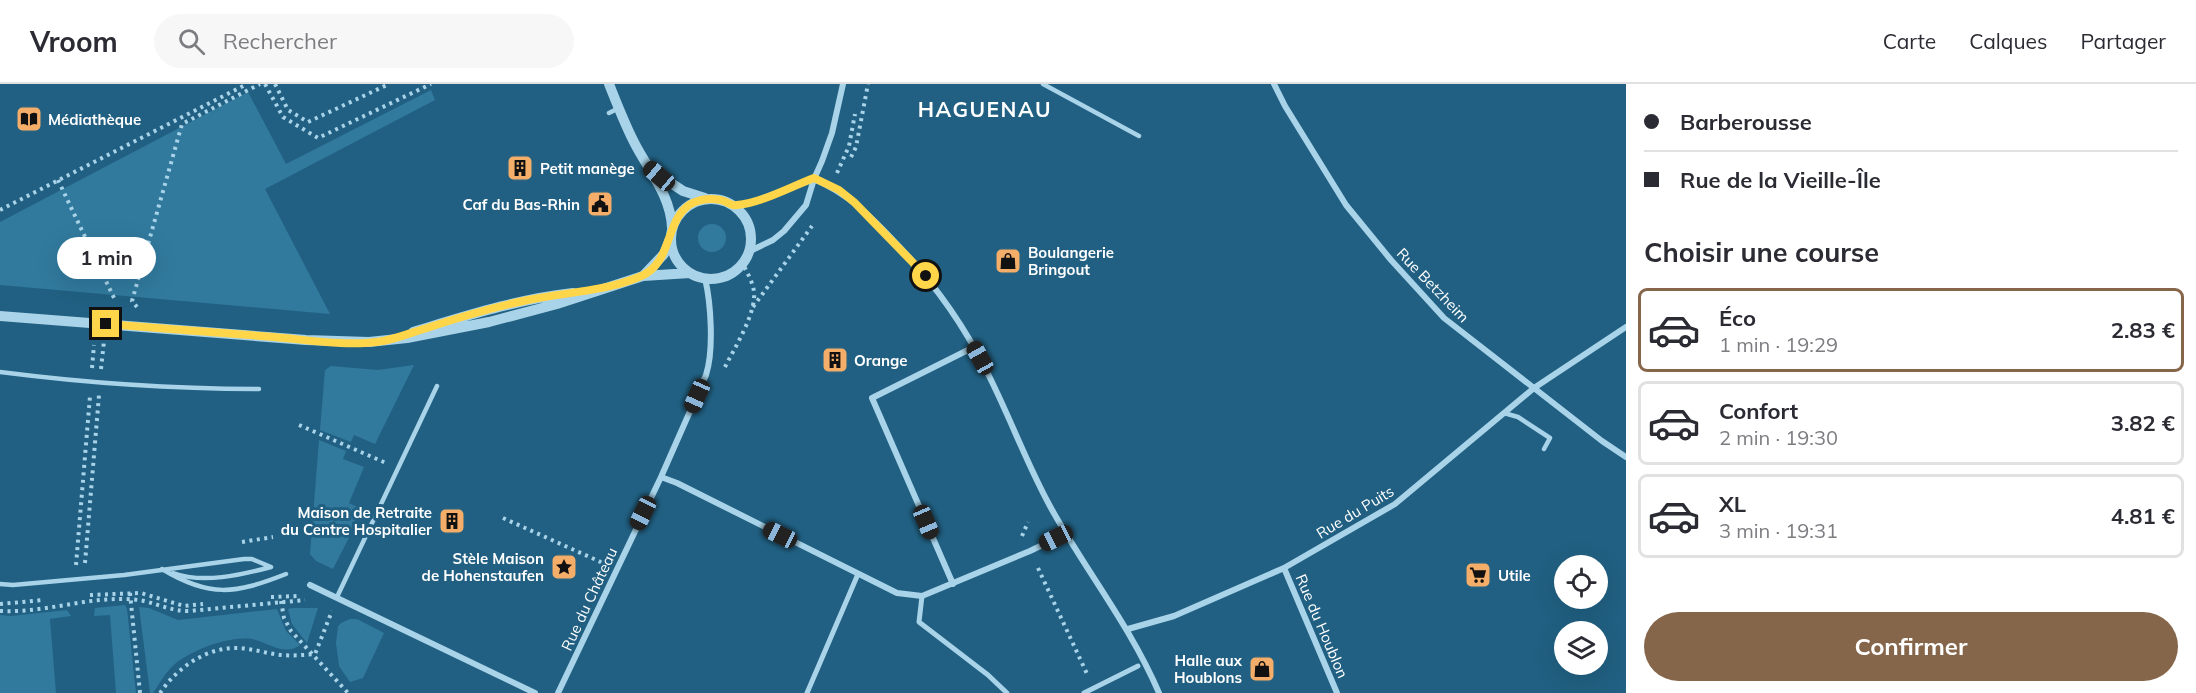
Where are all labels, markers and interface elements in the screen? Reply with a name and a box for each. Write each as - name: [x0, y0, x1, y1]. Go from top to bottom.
- search box: [154, 14, 574, 68]
- text: Vroom: [30, 24, 118, 59]
- icon: search: [175, 25, 208, 58]
- text: Rechercher: [223, 27, 337, 55]
- text: Carte: [1883, 28, 1936, 54]
- text: Calques: [1969, 28, 2047, 54]
- text: Partager: [2080, 28, 2166, 54]
- district label: HAGUENAU: [918, 96, 1052, 122]
- library icon: Médiathèque: [14, 104, 44, 134]
- text: Barberousse: [1680, 108, 1812, 136]
- place label: Médiathèque: [48, 110, 141, 129]
- building icon: Petit manège: [505, 153, 535, 183]
- car: [639, 158, 679, 194]
- place label: Petit manège: [540, 159, 635, 178]
- text: Rue de la Vieille-Île: [1680, 166, 1881, 194]
- public building icon: Caf du Bas-Rhin: [585, 189, 615, 219]
- place label: Caf du Bas-Rhin: [462, 195, 580, 214]
- text: Choisir une course: [1644, 235, 1879, 269]
- callout: 1 min: [57, 237, 156, 279]
- place label: Boulangerie Bringout: [1028, 243, 1114, 279]
- street label: Rue Betzheim: [1393, 244, 1473, 326]
- text: 1 min: [80, 245, 133, 270]
- shop icon: Boulangerie Bringout: [993, 246, 1023, 276]
- route start: [912, 262, 939, 289]
- icon: car: [1647, 303, 1701, 357]
- text: Éco: [1719, 304, 1756, 332]
- route end: [92, 310, 119, 337]
- text: 2.83 €: [2111, 316, 2175, 344]
- text: 1 min · 19:29: [1719, 332, 1838, 357]
- car: [963, 338, 997, 378]
- building icon: Orange: [820, 345, 850, 375]
- place label: Orange: [854, 351, 908, 370]
- car: [681, 376, 713, 416]
- icon: car: [1647, 396, 1701, 450]
- text: Confort: [1719, 397, 1798, 425]
- text: 3.82 €: [2111, 409, 2175, 437]
- text: 2 min · 19:30: [1719, 425, 1838, 450]
- street label: Rue du Puits: [1313, 481, 1397, 543]
- icon: car: [1647, 489, 1701, 543]
- text: XL: [1719, 490, 1746, 518]
- car: [627, 493, 659, 533]
- car: [911, 502, 941, 542]
- text: 4.81 €: [2111, 502, 2175, 530]
- place label: Maison de Retraite du Centre Hospitalier: [281, 503, 432, 539]
- building icon: Maison de Retraite du Centre Hospitalier: [437, 506, 467, 536]
- text: 3 min · 19:31: [1719, 518, 1838, 543]
- car: [760, 519, 800, 551]
- car: [1036, 522, 1076, 554]
- street label: Rue du Château: [557, 544, 621, 654]
- place label: Stèle Maison de Hohenstaufen: [422, 549, 544, 585]
- place icon: Stèle Maison de Hohenstaufen: [549, 552, 579, 582]
- map controls: [1554, 555, 1608, 675]
- button: locate: [1554, 555, 1608, 609]
- supermarket icon: Utile: [1463, 560, 1493, 590]
- place label: Utile: [1498, 566, 1531, 585]
- street label: Rue du Houblon: [1292, 571, 1352, 681]
- button: Confirmer: [1644, 612, 2178, 681]
- button: layers: [1554, 621, 1608, 675]
- place label: Halle aux Houblons: [1174, 651, 1243, 687]
- shop icon: Halle aux Houblons: [1247, 654, 1277, 684]

